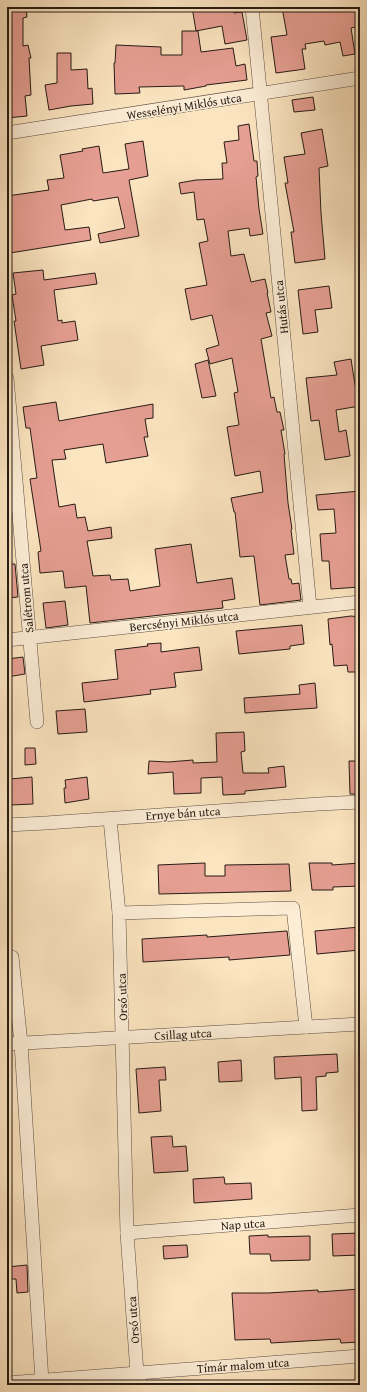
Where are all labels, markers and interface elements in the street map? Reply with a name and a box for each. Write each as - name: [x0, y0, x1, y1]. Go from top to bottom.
- street label: Wesselényi Miklós utca: [125, 88, 243, 123]
- street label: Hutás utca: [270, 279, 292, 334]
- street label: Salétrom utca: [14, 562, 38, 634]
- street label: Bercsényi Miklós utca: [129, 607, 240, 635]
- street label: Ernye bán utca: [145, 802, 221, 824]
- street label: Orsó utca: [113, 973, 131, 1021]
- street label: Csillag utca: [154, 1024, 212, 1044]
- street label: Nap utca: [220, 1214, 266, 1234]
- street label: Orsó utca: [123, 1295, 143, 1344]
- street label: Tímár malom utca: [196, 1353, 290, 1377]

